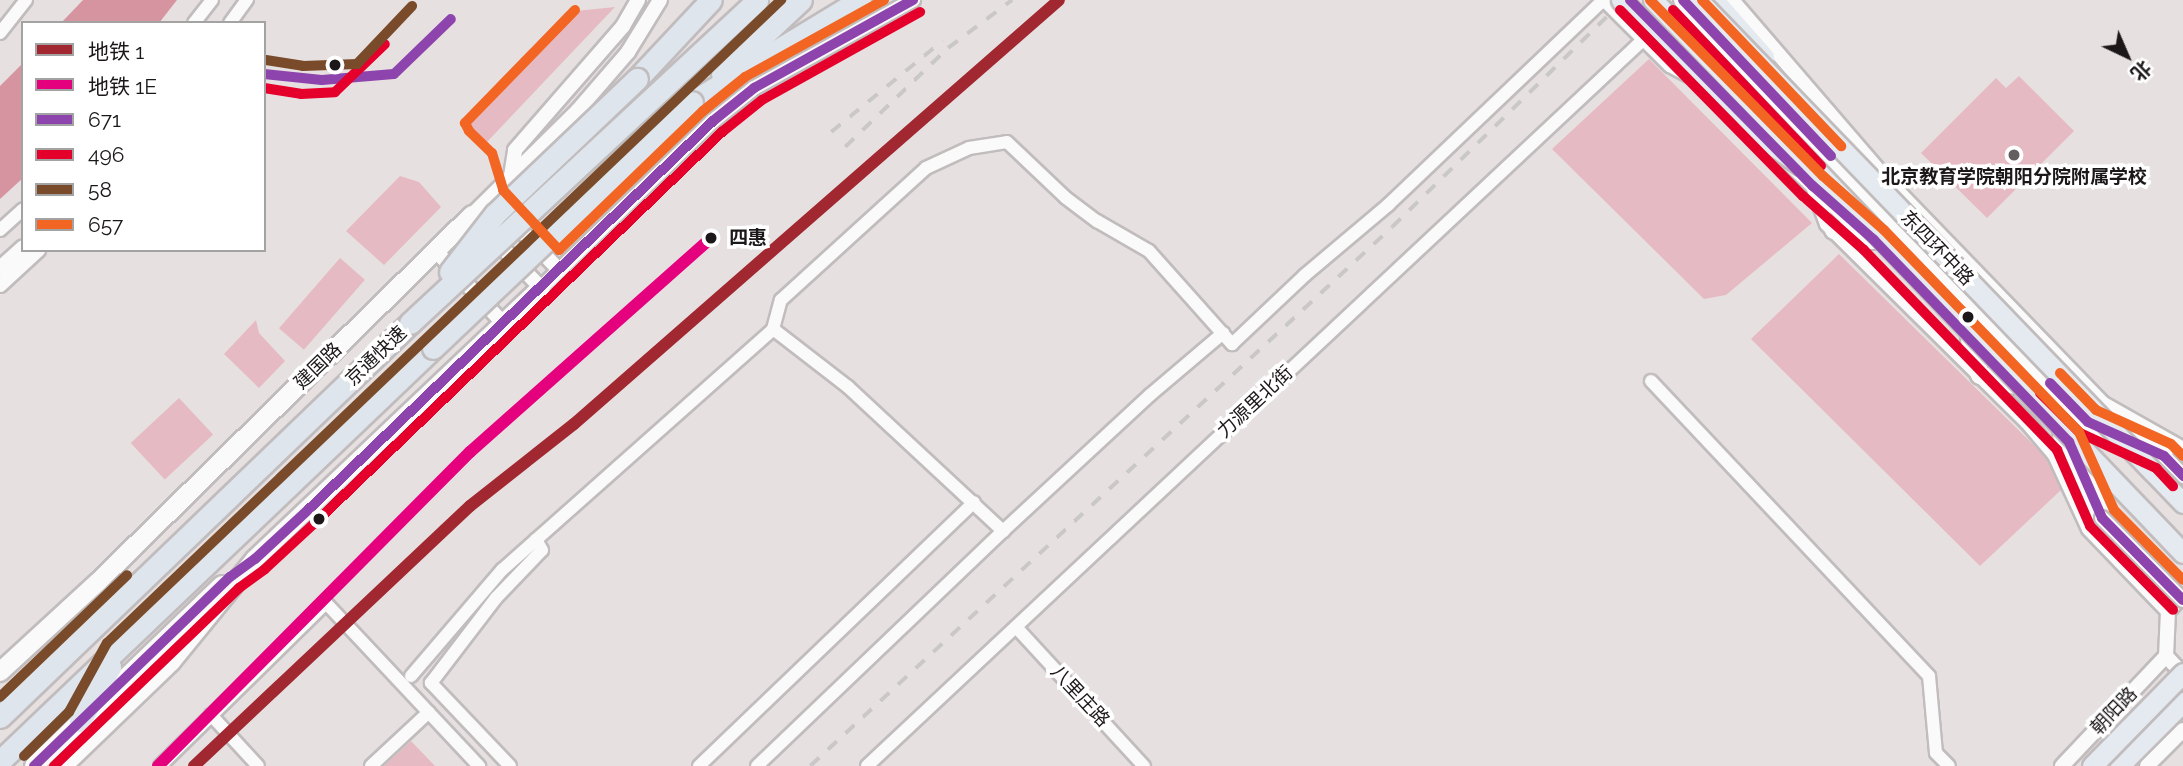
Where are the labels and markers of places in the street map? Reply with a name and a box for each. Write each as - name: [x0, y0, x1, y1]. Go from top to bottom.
- unlabelled marker: [328, 58, 342, 72]
- marker: 北京教育学院朝阳分院附属学校: [2006, 147, 2022, 163]
- place label: 北京教育学院朝阳分院附属学校: [1881, 166, 2147, 188]
- marker: 四惠: [699, 226, 723, 250]
- place label: 四惠: [729, 227, 767, 249]
- unlabelled marker: [1961, 310, 1975, 324]
- unlabelled marker: [312, 512, 326, 526]

